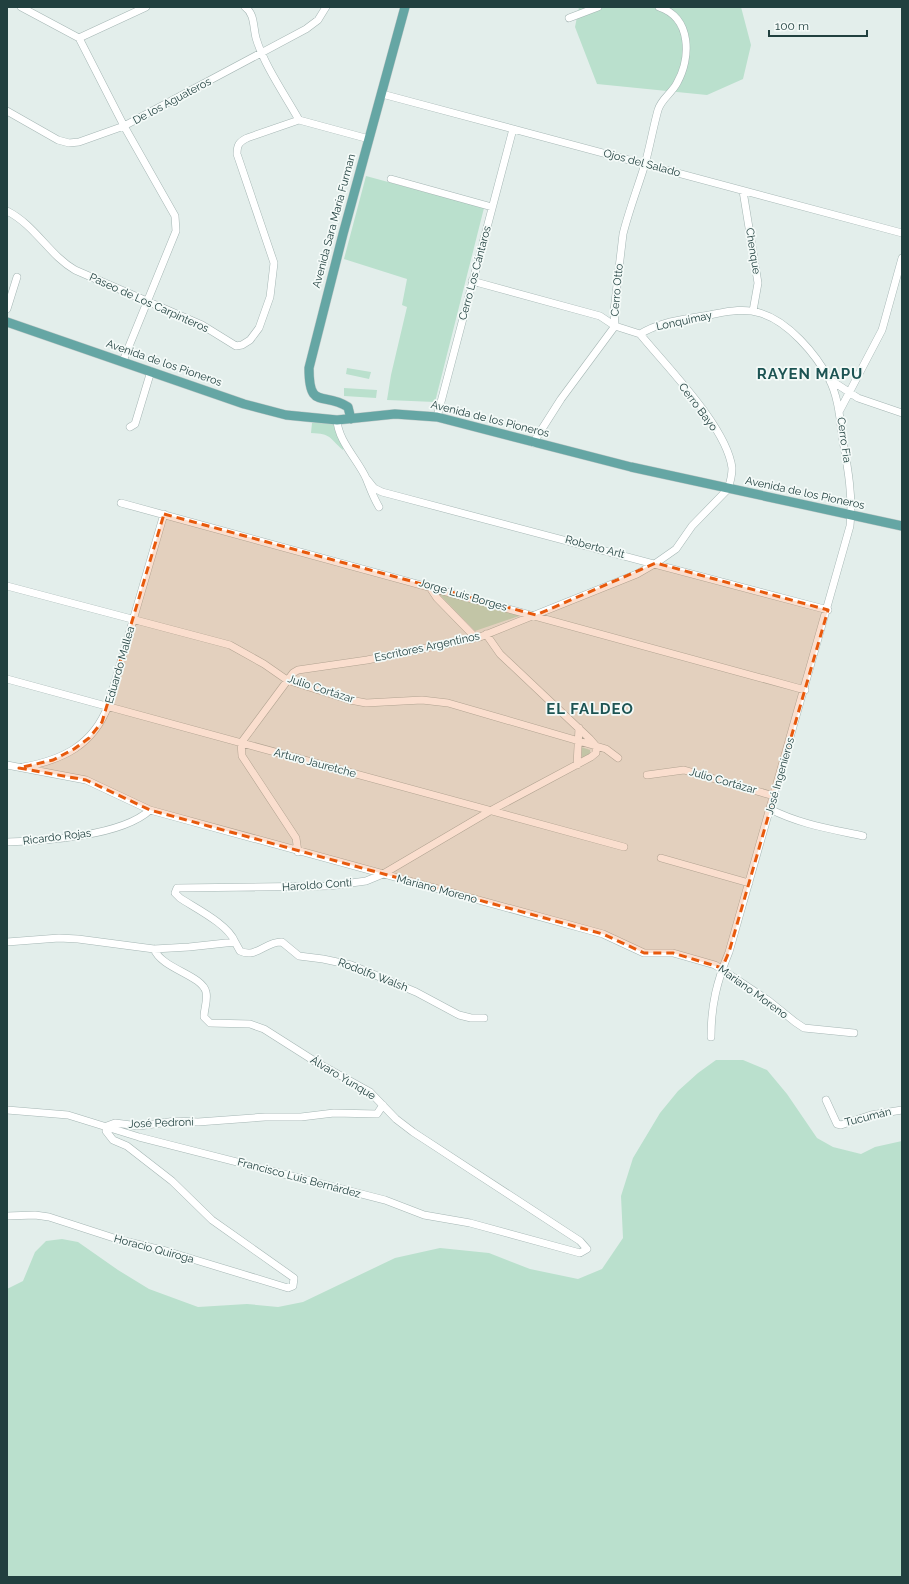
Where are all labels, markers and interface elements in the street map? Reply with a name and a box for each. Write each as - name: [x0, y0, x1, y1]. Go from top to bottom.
- scale bar: [769, 12, 867, 38]
- text: 100 m: [775, 19, 809, 33]
- street label: De los Aguateros: [131, 75, 213, 127]
- street label: Ojos del Salado: [602, 146, 682, 180]
- street label: Avenida Sara María Furman: [310, 152, 358, 290]
- street label: Cerro Los Cántaros: [456, 224, 494, 322]
- street label: Chenque: [743, 227, 763, 276]
- street label: Cerro Otto: [608, 263, 626, 317]
- street label: Paseo de Los Carpinteros: [87, 271, 211, 335]
- street label: Lonquimay: [655, 309, 713, 333]
- street label: Avenida de los Pioneros: [104, 337, 224, 389]
- district label: RAYEN MAPU: [757, 365, 863, 383]
- street label: Cerro Bayo: [676, 381, 720, 434]
- street label: Avenida de los Pioneros: [429, 398, 551, 440]
- street label: Cerro Fia: [834, 416, 854, 464]
- street label: Avenida de los Pioneros: [744, 474, 866, 512]
- street label: Roberto Arlt: [564, 533, 627, 561]
- street label: Jorge Luis Borges: [417, 576, 509, 614]
- street label: Eduardo Mallea: [103, 625, 137, 705]
- street label: Escritores Argentinos: [373, 629, 481, 665]
- street label: Julio Cortázar: [286, 672, 356, 706]
- district label: EL FALDEO: [546, 700, 634, 718]
- street label: José Ingenieros: [763, 736, 797, 816]
- street label: Arturo Jauretche: [272, 746, 358, 780]
- street label: Julio Cortázar: [688, 765, 758, 797]
- street label: Ricardo Rojas: [22, 826, 92, 848]
- street label: Mariano Moreno: [395, 872, 479, 906]
- street label: Haroldo Conti: [282, 876, 352, 894]
- street label: Rodolfo Walsh: [336, 956, 410, 994]
- street label: Mariano Moreno: [716, 962, 791, 1022]
- street label: Álvaro Yunque: [308, 1053, 379, 1103]
- street label: Tucumán: [843, 1105, 893, 1129]
- street label: José Pedroni: [128, 1115, 194, 1131]
- street label: Francisco Luis Bernárdez: [236, 1155, 363, 1201]
- street label: Horacio Quiroga: [113, 1232, 195, 1266]

